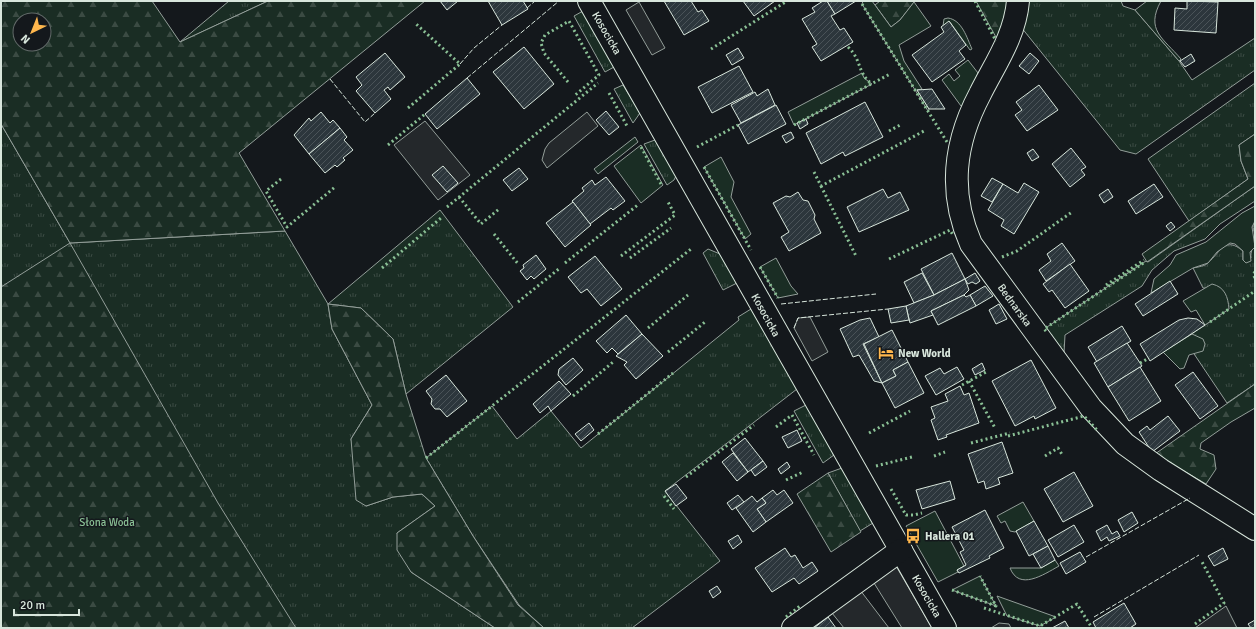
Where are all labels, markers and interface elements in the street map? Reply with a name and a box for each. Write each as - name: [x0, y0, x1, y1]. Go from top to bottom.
- street label: Kosocicka: [589, 10, 624, 57]
- north arrow: [12, 12, 52, 52]
- text: N: [18, 32, 33, 46]
- street label: Bednarska: [995, 281, 1035, 329]
- street label: Kosocicka: [748, 291, 783, 339]
- hotel icon: New World: [877, 344, 895, 362]
- place label: New World: [898, 347, 951, 360]
- park label: Słona Woda: [79, 516, 135, 529]
- bus stop icon: Hallera 01: [904, 527, 922, 545]
- place label: Hallera 01: [925, 530, 975, 543]
- street label: Kosocicka: [909, 573, 944, 620]
- scale bar: [14, 591, 79, 617]
- text: 20 m: [20, 598, 45, 613]

